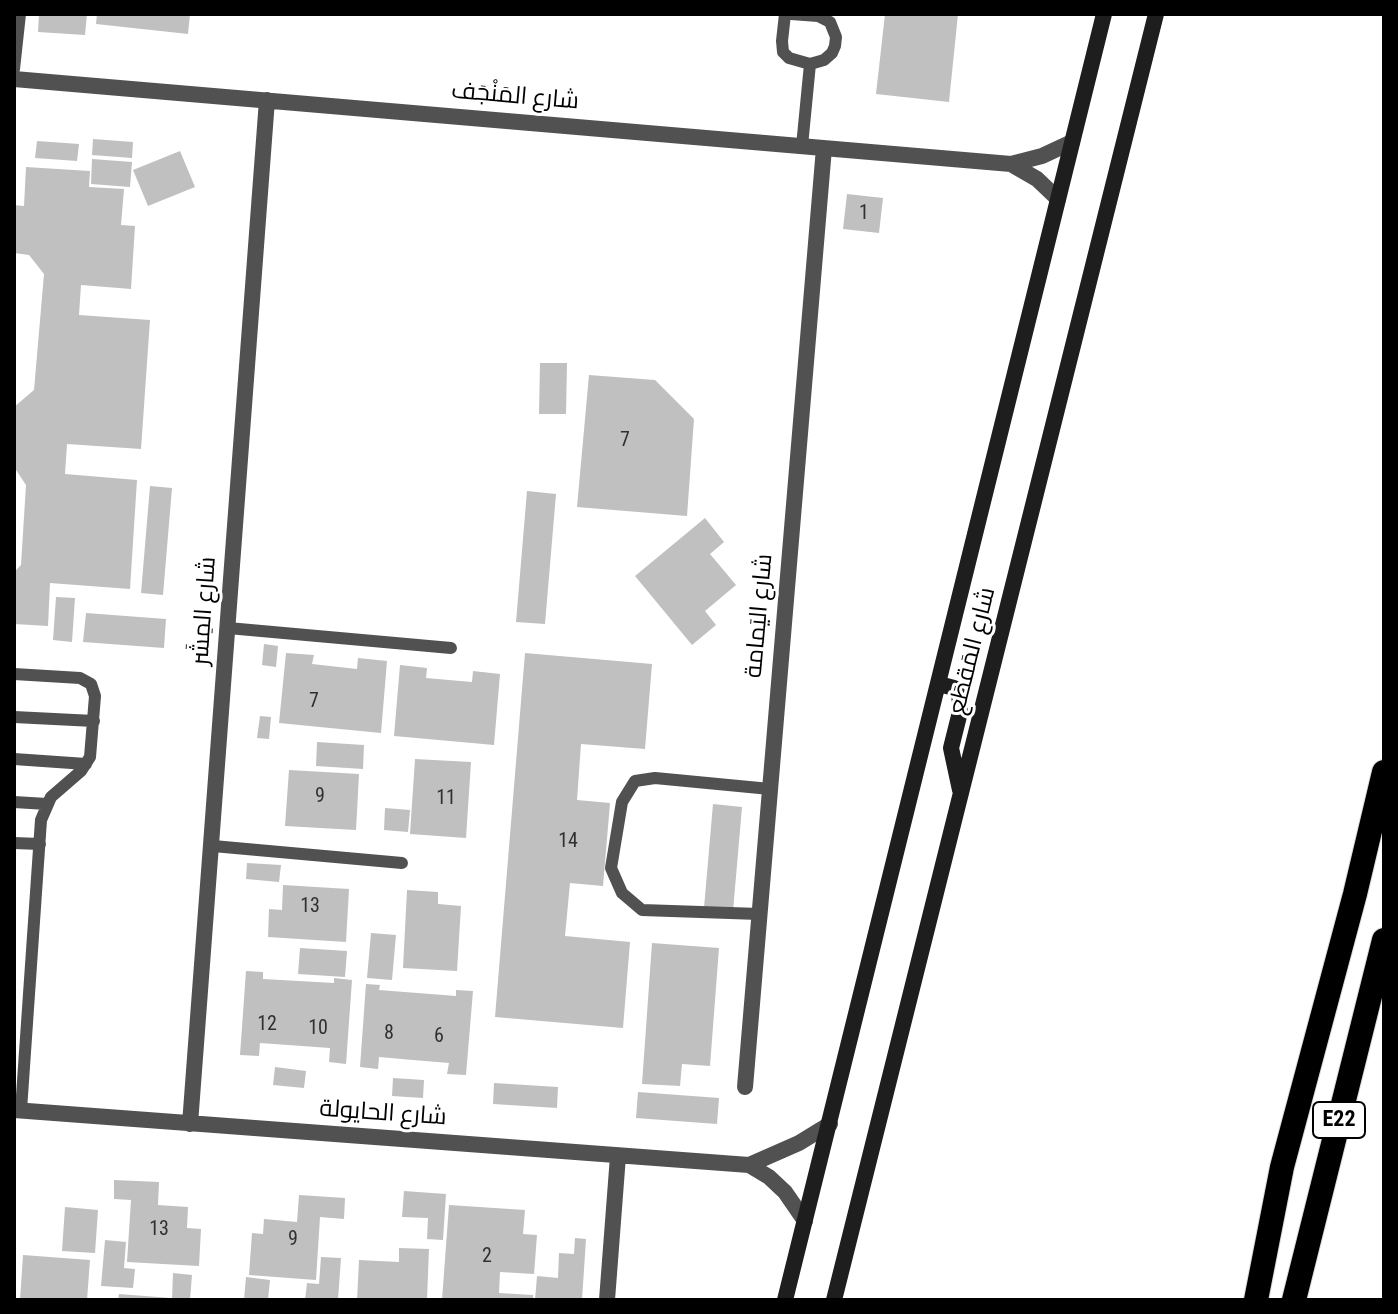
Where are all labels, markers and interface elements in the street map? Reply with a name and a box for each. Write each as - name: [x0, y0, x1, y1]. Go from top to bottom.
- street label: شارع المَنْجَف: [450, 77, 580, 117]
- house number: 1: [859, 202, 869, 226]
- house number: 7: [620, 429, 630, 453]
- street label: شارع اليَمامة: [740, 553, 780, 679]
- street label: شارع المِشَر: [187, 556, 223, 666]
- street label: شارع المَقطَع: [943, 585, 1003, 717]
- house number: 7: [309, 690, 319, 714]
- house number: 9: [315, 785, 325, 809]
- house number: 11: [436, 787, 456, 811]
- house number: 14: [558, 830, 578, 854]
- house number: 13: [300, 895, 320, 919]
- house number: 12: [257, 1013, 277, 1037]
- house number: 10: [308, 1017, 328, 1041]
- house number: 8: [384, 1022, 394, 1046]
- house number: 6: [434, 1025, 444, 1049]
- street label: شارع الحايولة: [318, 1095, 448, 1133]
- road number: E22: [1313, 1102, 1365, 1138]
- house number: 13: [149, 1218, 169, 1242]
- house number: 9: [288, 1228, 298, 1252]
- house number: 2: [482, 1245, 492, 1269]

